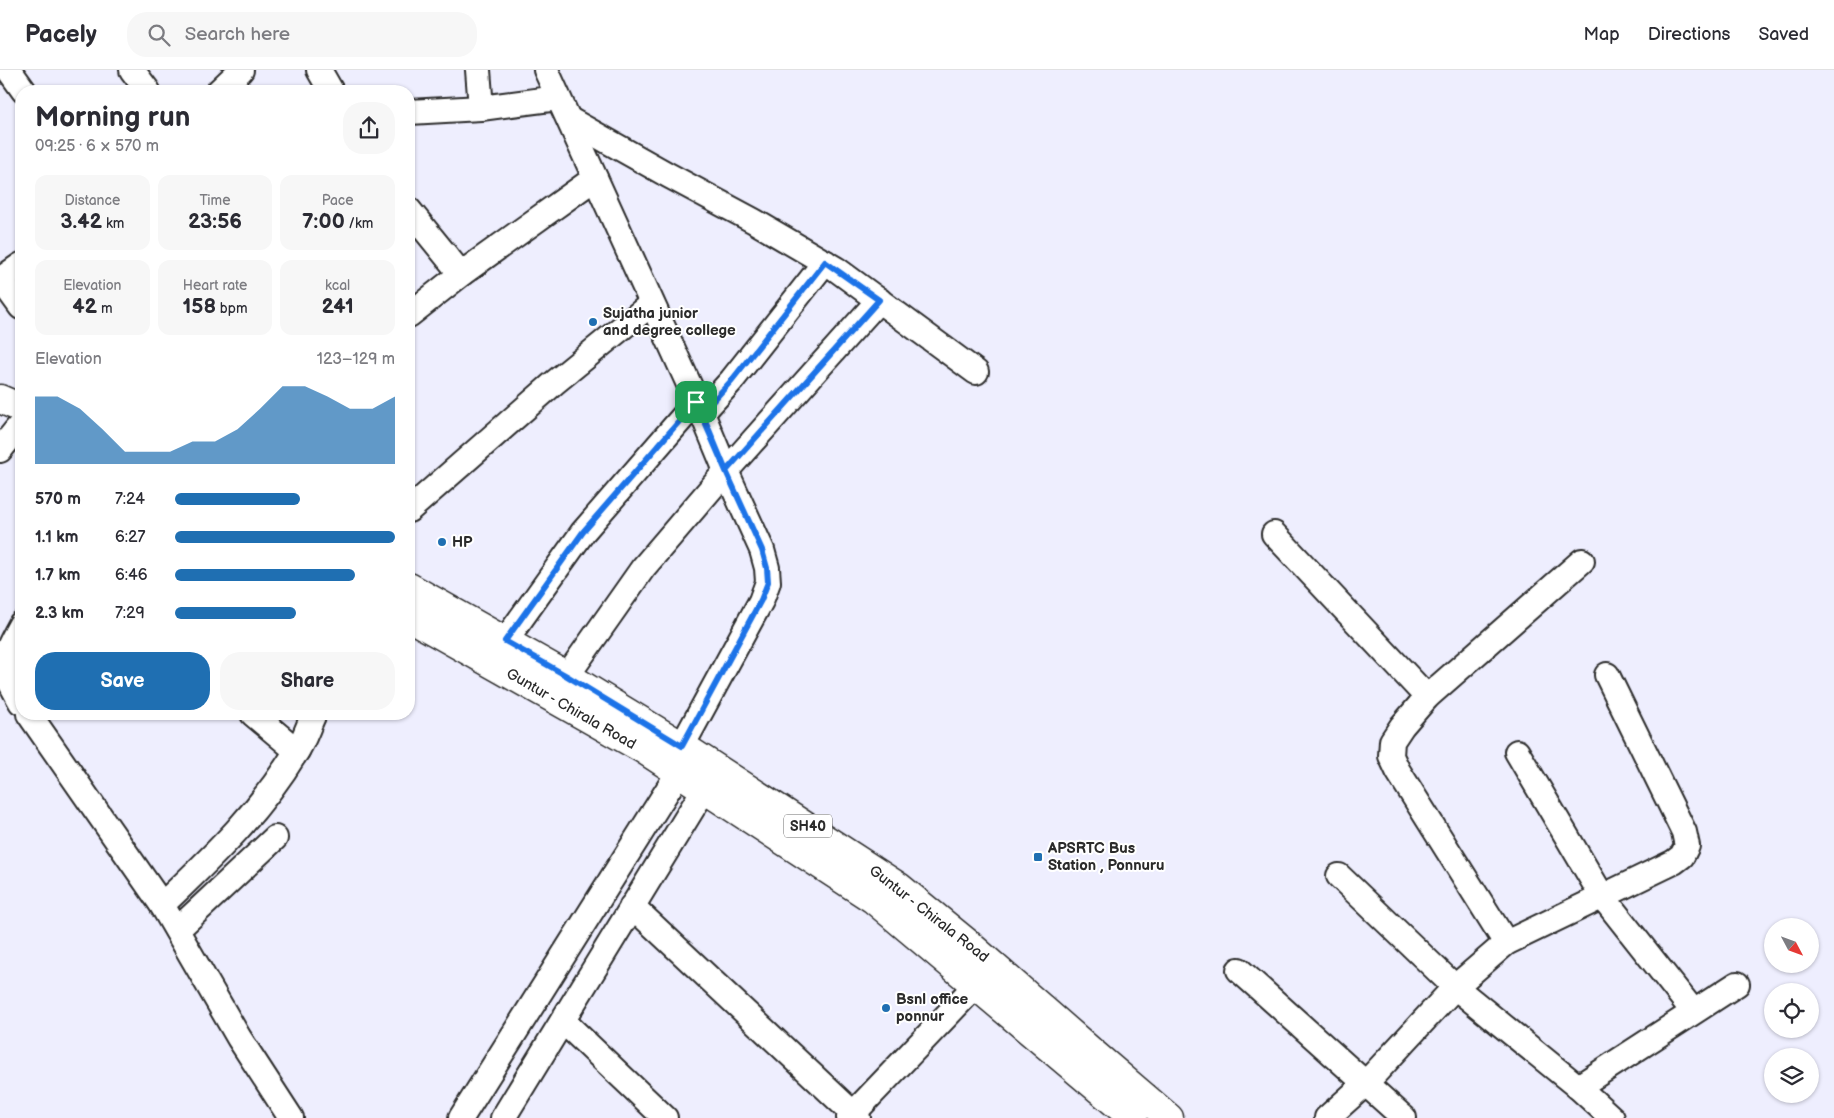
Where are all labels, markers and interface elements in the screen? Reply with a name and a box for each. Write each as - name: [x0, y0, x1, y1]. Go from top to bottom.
- search box: [127, 12, 477, 57]
- text: Pacely: [25, 20, 97, 49]
- icon: search: [145, 21, 173, 49]
- text: Search here: [185, 23, 290, 46]
- text: Map: [1584, 24, 1620, 45]
- text: Directions: [1648, 24, 1730, 45]
- text: Saved: [1758, 24, 1809, 45]
- text: Morning run: [35, 101, 190, 134]
- button: share: [343, 102, 395, 154]
- text: 09:25 · 6 × 570 m: [35, 137, 159, 156]
- text: Distance: [64, 192, 120, 209]
- text: Time: [199, 192, 231, 209]
- text: Pace: [322, 192, 354, 209]
- text: 3.42: [60, 209, 102, 234]
- text: 23:56: [188, 209, 242, 234]
- text: 7:00: [302, 209, 345, 234]
- text: km: [102, 215, 124, 232]
- text: /km: [345, 215, 373, 232]
- text: Elevation: [63, 277, 122, 294]
- text: Heart rate: [183, 277, 247, 294]
- text: kcal: [325, 277, 350, 294]
- text: 42: [72, 294, 97, 319]
- text: 158: [183, 294, 216, 319]
- text: 241: [321, 294, 354, 319]
- text: m: [97, 300, 112, 317]
- text: bpm: [216, 300, 247, 317]
- place label: Sujatha junior and degree college: [603, 304, 736, 340]
- marker: Sujatha junior and degree college: [587, 316, 599, 328]
- text: Elevation: [35, 350, 102, 369]
- text: 123–129 m: [317, 350, 395, 369]
- pin: [675, 381, 717, 423]
- icon: arrive: [682, 388, 710, 416]
- text: 570 m: [35, 490, 81, 509]
- text: 7:24: [115, 490, 145, 509]
- text: 1.1 km: [35, 528, 78, 547]
- text: 6:27: [115, 528, 145, 547]
- place label: HP: [452, 533, 473, 552]
- marker: HP: [436, 536, 448, 548]
- text: 1.7 km: [35, 566, 80, 585]
- text: 6:46: [115, 566, 148, 585]
- text: 2.3 km: [35, 604, 84, 623]
- text: 7:29: [115, 604, 145, 623]
- button: Save: [35, 652, 210, 710]
- button: Share: [220, 652, 395, 710]
- street label: Guntur - Chirala Road: [503, 664, 639, 754]
- road number: SH40: [784, 814, 832, 838]
- place label: APSRTC Bus Station , Ponnuru: [1047, 839, 1164, 875]
- marker: APSRTC Bus Station , Ponnuru: [1032, 851, 1044, 863]
- street label: Guntur - Chirala Road: [865, 861, 993, 967]
- north arrow: [1764, 918, 1819, 972]
- map controls: [1764, 918, 1819, 1103]
- button: locate: [1764, 983, 1819, 1038]
- place label: Bsnl office ponnur: [896, 990, 969, 1026]
- marker: Bsnl office ponnur: [880, 1002, 892, 1014]
- button: layers: [1764, 1048, 1819, 1103]

